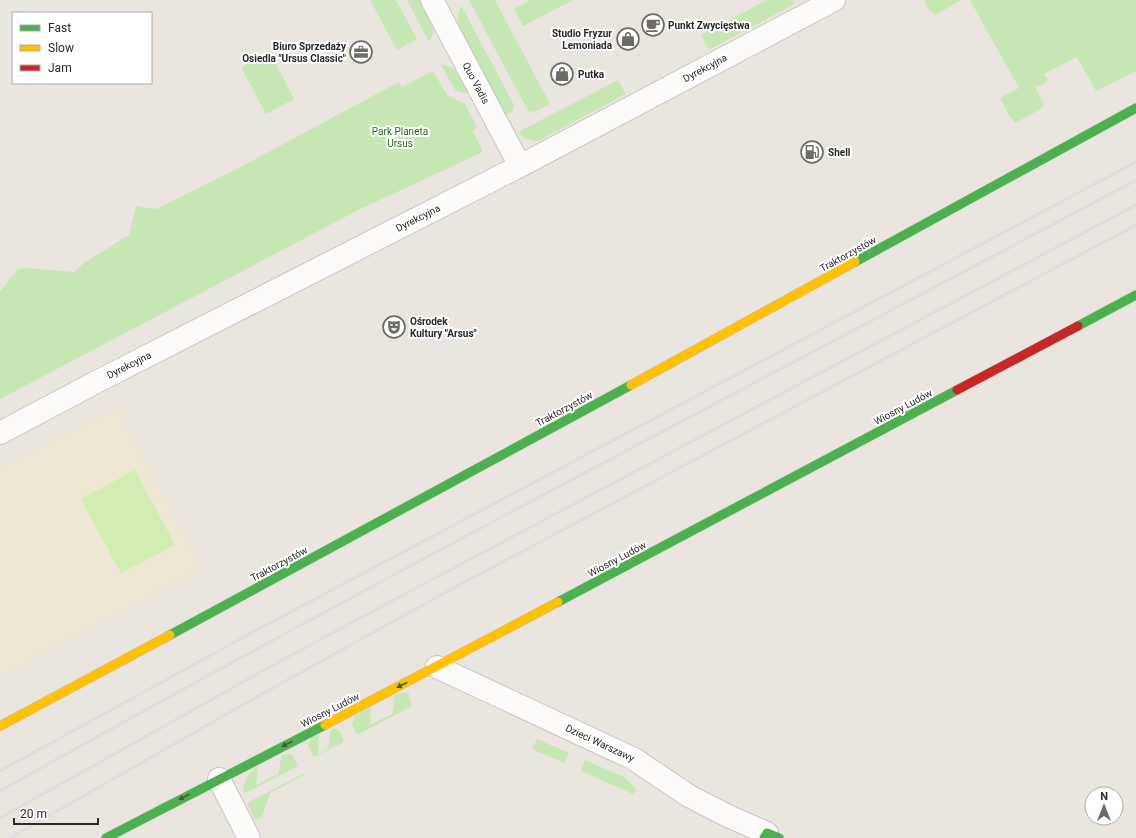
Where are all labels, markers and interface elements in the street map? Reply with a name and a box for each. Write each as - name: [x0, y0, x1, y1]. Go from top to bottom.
- legend: [12, 12, 152, 84]
- cafe icon: Punkt Zwycięstwa: [640, 12, 666, 38]
- place label: Punkt Zwycięstwa: [668, 20, 750, 31]
- text: Fast: [48, 21, 71, 35]
- shop icon: Studio Fryzur Lemoniada: [615, 26, 641, 52]
- place label: Studio Fryzur Lemoniada: [552, 28, 613, 51]
- office icon: Biuro Sprzedaży Osiedla "Ursus Classic": [348, 39, 374, 65]
- text: Slow: [48, 41, 74, 55]
- place label: Biuro Sprzedaży Osiedla "Ursus Classic": [242, 41, 347, 64]
- street label: Dyrekcyjna: [681, 52, 729, 84]
- street label: Quo Vadis: [460, 60, 492, 106]
- text: Jam: [48, 61, 72, 75]
- shop icon: Putka: [549, 61, 575, 87]
- place label: Putka: [578, 69, 605, 80]
- park label: Park Planeta Ursus: [372, 126, 428, 149]
- fuel station icon: Shell: [799, 139, 825, 165]
- place label: Shell: [828, 147, 851, 158]
- street label: Dyrekcyjna: [394, 202, 442, 234]
- street label: Traktorzystów: [818, 234, 879, 274]
- theatre icon: Ośrodek Kultury "Arsus": [381, 314, 407, 340]
- place label: Ośrodek Kultury "Arsus": [410, 316, 477, 339]
- street label: Dyrekcyjna: [105, 349, 153, 381]
- street label: Wiosny Ludów: [872, 387, 934, 427]
- street label: Traktorzystów: [534, 389, 595, 429]
- street label: Wiosny Ludów: [586, 539, 648, 579]
- street label: Traktorzystów: [249, 544, 310, 584]
- one-way arrow: [397, 682, 408, 688]
- street label: Wiosny Ludów: [299, 690, 362, 730]
- street label: Dzieci Warszawy: [564, 722, 636, 764]
- one-way arrow: [281, 741, 292, 747]
- north arrow: [1084, 786, 1124, 826]
- text: N: [1100, 790, 1108, 803]
- one-way arrow: [178, 794, 190, 800]
- scale bar: [14, 800, 98, 826]
- text: 20 m: [20, 807, 47, 821]

